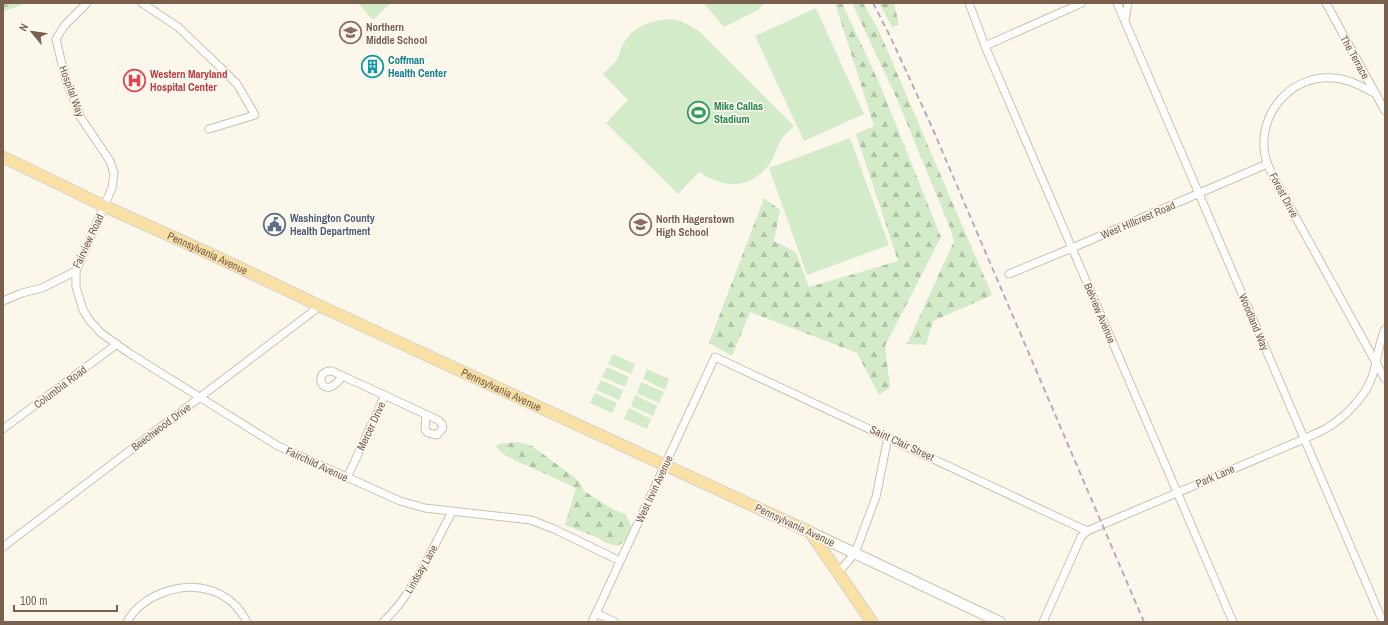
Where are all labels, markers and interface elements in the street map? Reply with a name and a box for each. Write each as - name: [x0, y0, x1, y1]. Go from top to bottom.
- north arrow: [12, 12, 52, 52]
- school or university icon: Northern Middle School: [338, 20, 364, 46]
- place label: Northern Middle School: [366, 20, 427, 47]
- text: N: [16, 21, 31, 33]
- street label: The Terrace: [1337, 33, 1373, 81]
- building icon: Coffman Health Center: [359, 53, 385, 79]
- place label: Coffman Health Center: [388, 53, 447, 80]
- street label: Hospital Way: [56, 64, 88, 119]
- hospital icon: Western Maryland Hospital Center: [121, 67, 147, 93]
- place label: Western Maryland Hospital Center: [150, 67, 228, 94]
- sports icon: Mike Callas Stadium: [685, 99, 711, 125]
- place label: Mike Callas Stadium: [714, 99, 763, 126]
- street label: Forest Drive: [1266, 170, 1302, 220]
- street label: West Hillcrest Road: [1099, 198, 1177, 242]
- public building icon: Washington County Health Department: [262, 211, 288, 237]
- place label: Washington County Health Department: [290, 211, 375, 238]
- street label: Fairview Road: [69, 212, 107, 270]
- school or university icon: North Hagerstown High School: [628, 212, 654, 238]
- place label: North Hagerstown High School: [656, 212, 734, 239]
- street label: Pennsylvania Avenue: [165, 229, 250, 278]
- street label: Belview Avenue: [1081, 281, 1119, 345]
- street label: Woodland Way: [1236, 291, 1272, 353]
- street label: Columbia Road: [31, 363, 89, 411]
- street label: Pennsylvania Avenue: [459, 365, 544, 414]
- street label: Mercer Drive: [354, 399, 388, 453]
- street label: Beechwood Drive: [128, 400, 194, 454]
- street label: Saint Clair Street: [868, 422, 937, 464]
- street label: Fairchild Avenue: [284, 443, 350, 485]
- street label: West Irvin Avenue: [632, 453, 676, 525]
- street label: Park Lane: [1193, 462, 1237, 490]
- street label: Pennsylvania Avenue: [753, 500, 837, 550]
- street label: Lindsay Lane: [401, 542, 441, 596]
- scale bar: [14, 587, 117, 613]
- text: 100 m: [20, 593, 47, 609]

